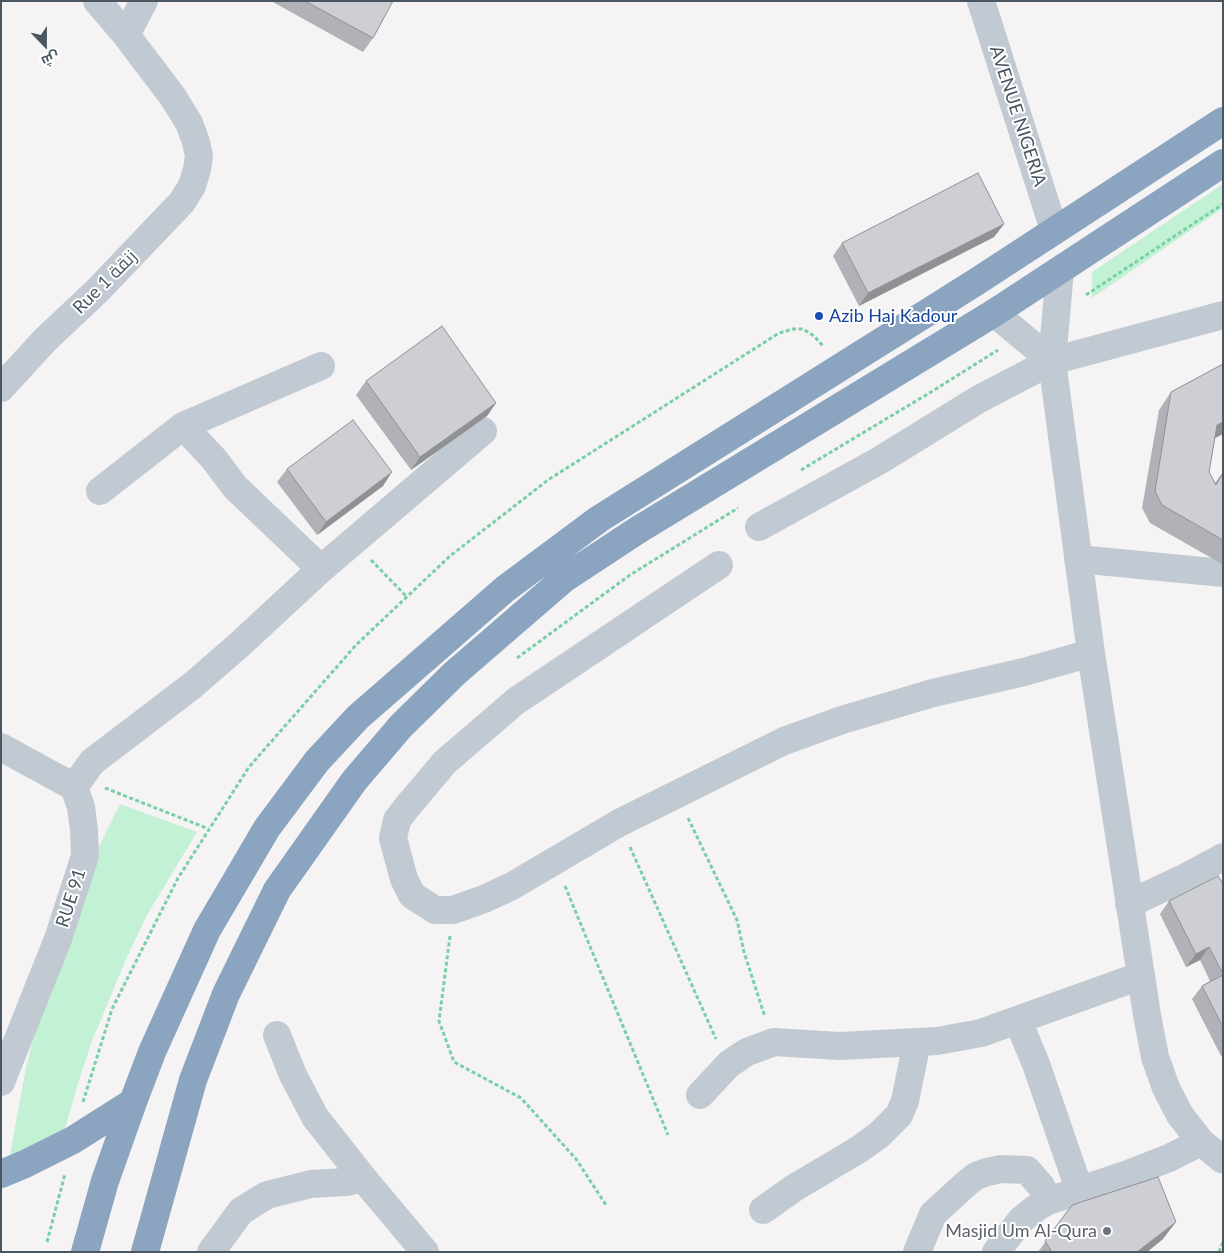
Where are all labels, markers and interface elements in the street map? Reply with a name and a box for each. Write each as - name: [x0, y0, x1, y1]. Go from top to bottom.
- north arrow: [20, 20, 70, 70]
- street label: AVENUE NIGERIA: [985, 43, 1051, 189]
- text: ش: [39, 48, 62, 71]
- street label: Rue 1 زنقة: [69, 246, 141, 318]
- place label: Azib Haj Kadour: [829, 305, 957, 327]
- marker: Azib Haj Kadour: [813, 310, 825, 322]
- street label: RUE 91: [51, 866, 91, 930]
- place label: Masjid Um Al-Qura: [945, 1220, 1097, 1242]
- marker: Masjid Um Al-Qura: [1101, 1225, 1113, 1237]

